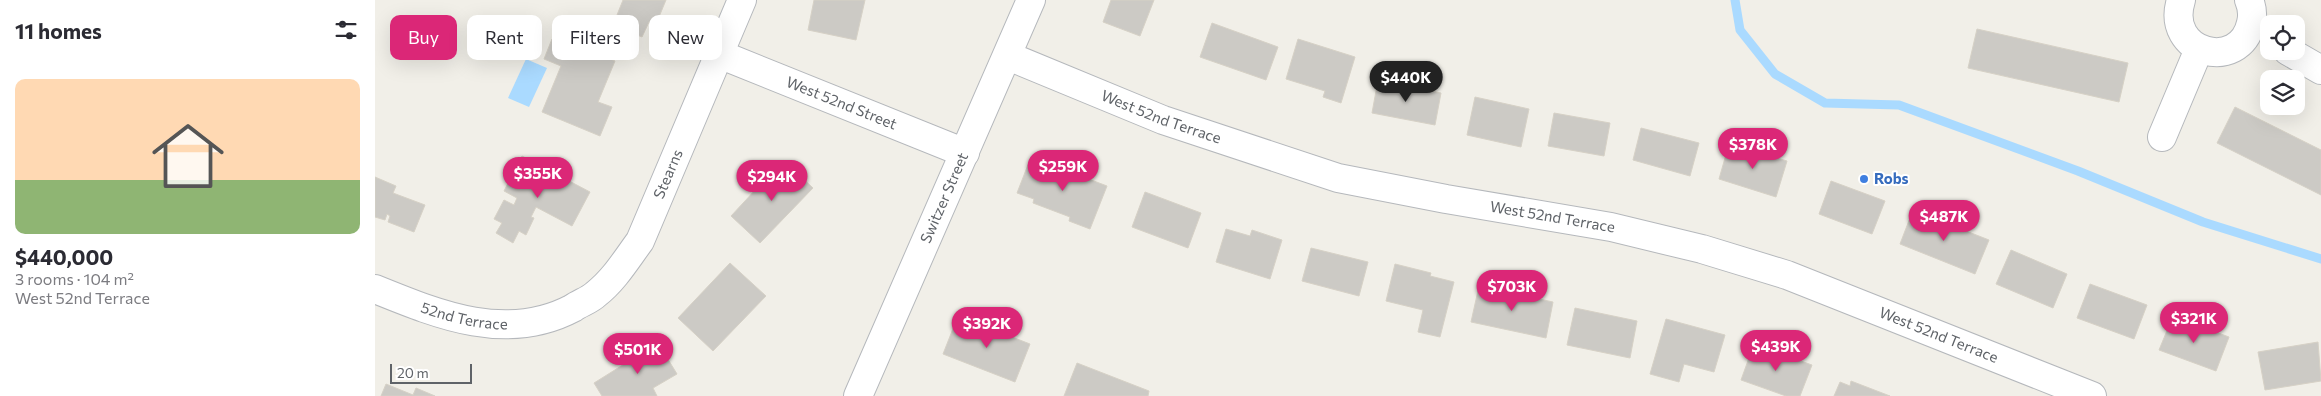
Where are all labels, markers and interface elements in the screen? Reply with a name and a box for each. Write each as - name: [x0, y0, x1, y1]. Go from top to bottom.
- chip: Buy: [390, 15, 457, 60]
- chip: Rent: [467, 15, 542, 60]
- chip: Filters: [552, 15, 639, 60]
- chip: New: [649, 15, 722, 60]
- map controls: [2260, 15, 2305, 115]
- button: locate: [2260, 15, 2305, 60]
- icon: filters: [332, 16, 360, 44]
- text: 11 homes: [15, 18, 102, 43]
- pin: $440K: [1371, 61, 1441, 103]
- text: $440K: [1381, 67, 1431, 86]
- button: layers: [2260, 70, 2305, 115]
- street label: West 52nd Street: [784, 72, 900, 133]
- street label: West 52nd Terrace: [1099, 86, 1224, 147]
- icon: home: [143, 111, 233, 201]
- pin: $378K: [1718, 128, 1788, 170]
- text: $378K: [1729, 134, 1777, 153]
- street label: Stearns: [649, 146, 686, 201]
- street label: Switzer Street: [916, 150, 971, 246]
- pin: $259K: [1028, 150, 1098, 192]
- pin: $355K: [503, 156, 573, 199]
- text: $259K: [1039, 156, 1087, 175]
- pin: $294K: [737, 160, 807, 202]
- text: $355K: [514, 163, 562, 182]
- text: $294K: [747, 166, 797, 185]
- place label: Robs: [1874, 169, 1909, 187]
- marker: Robs: [1858, 173, 1870, 185]
- street label: West 52nd Terrace: [1489, 197, 1617, 236]
- pin: $487K: [1909, 200, 1979, 242]
- text: $487K: [1920, 206, 1968, 225]
- text: $440,000: [15, 244, 113, 269]
- text: 3 rooms · 104 m²: [15, 269, 134, 288]
- pin: $703K: [1477, 270, 1547, 312]
- text: $703K: [1488, 276, 1536, 295]
- text: West 52nd Terrace: [15, 288, 150, 307]
- street label: 52nd Terrace: [419, 298, 508, 332]
- pin: $321K: [2159, 302, 2229, 344]
- street label: West 52nd Terrace: [1877, 303, 2001, 366]
- pin: $392K: [952, 306, 1022, 349]
- text: $321K: [2171, 308, 2217, 327]
- text: $392K: [963, 313, 1011, 332]
- pin: $439K: [1741, 330, 1811, 372]
- pin: $501K: [603, 332, 673, 375]
- text: $439K: [1751, 336, 1801, 355]
- text: $501K: [614, 339, 662, 358]
- scale bar: [390, 361, 473, 384]
- text: 20 m: [397, 364, 429, 381]

